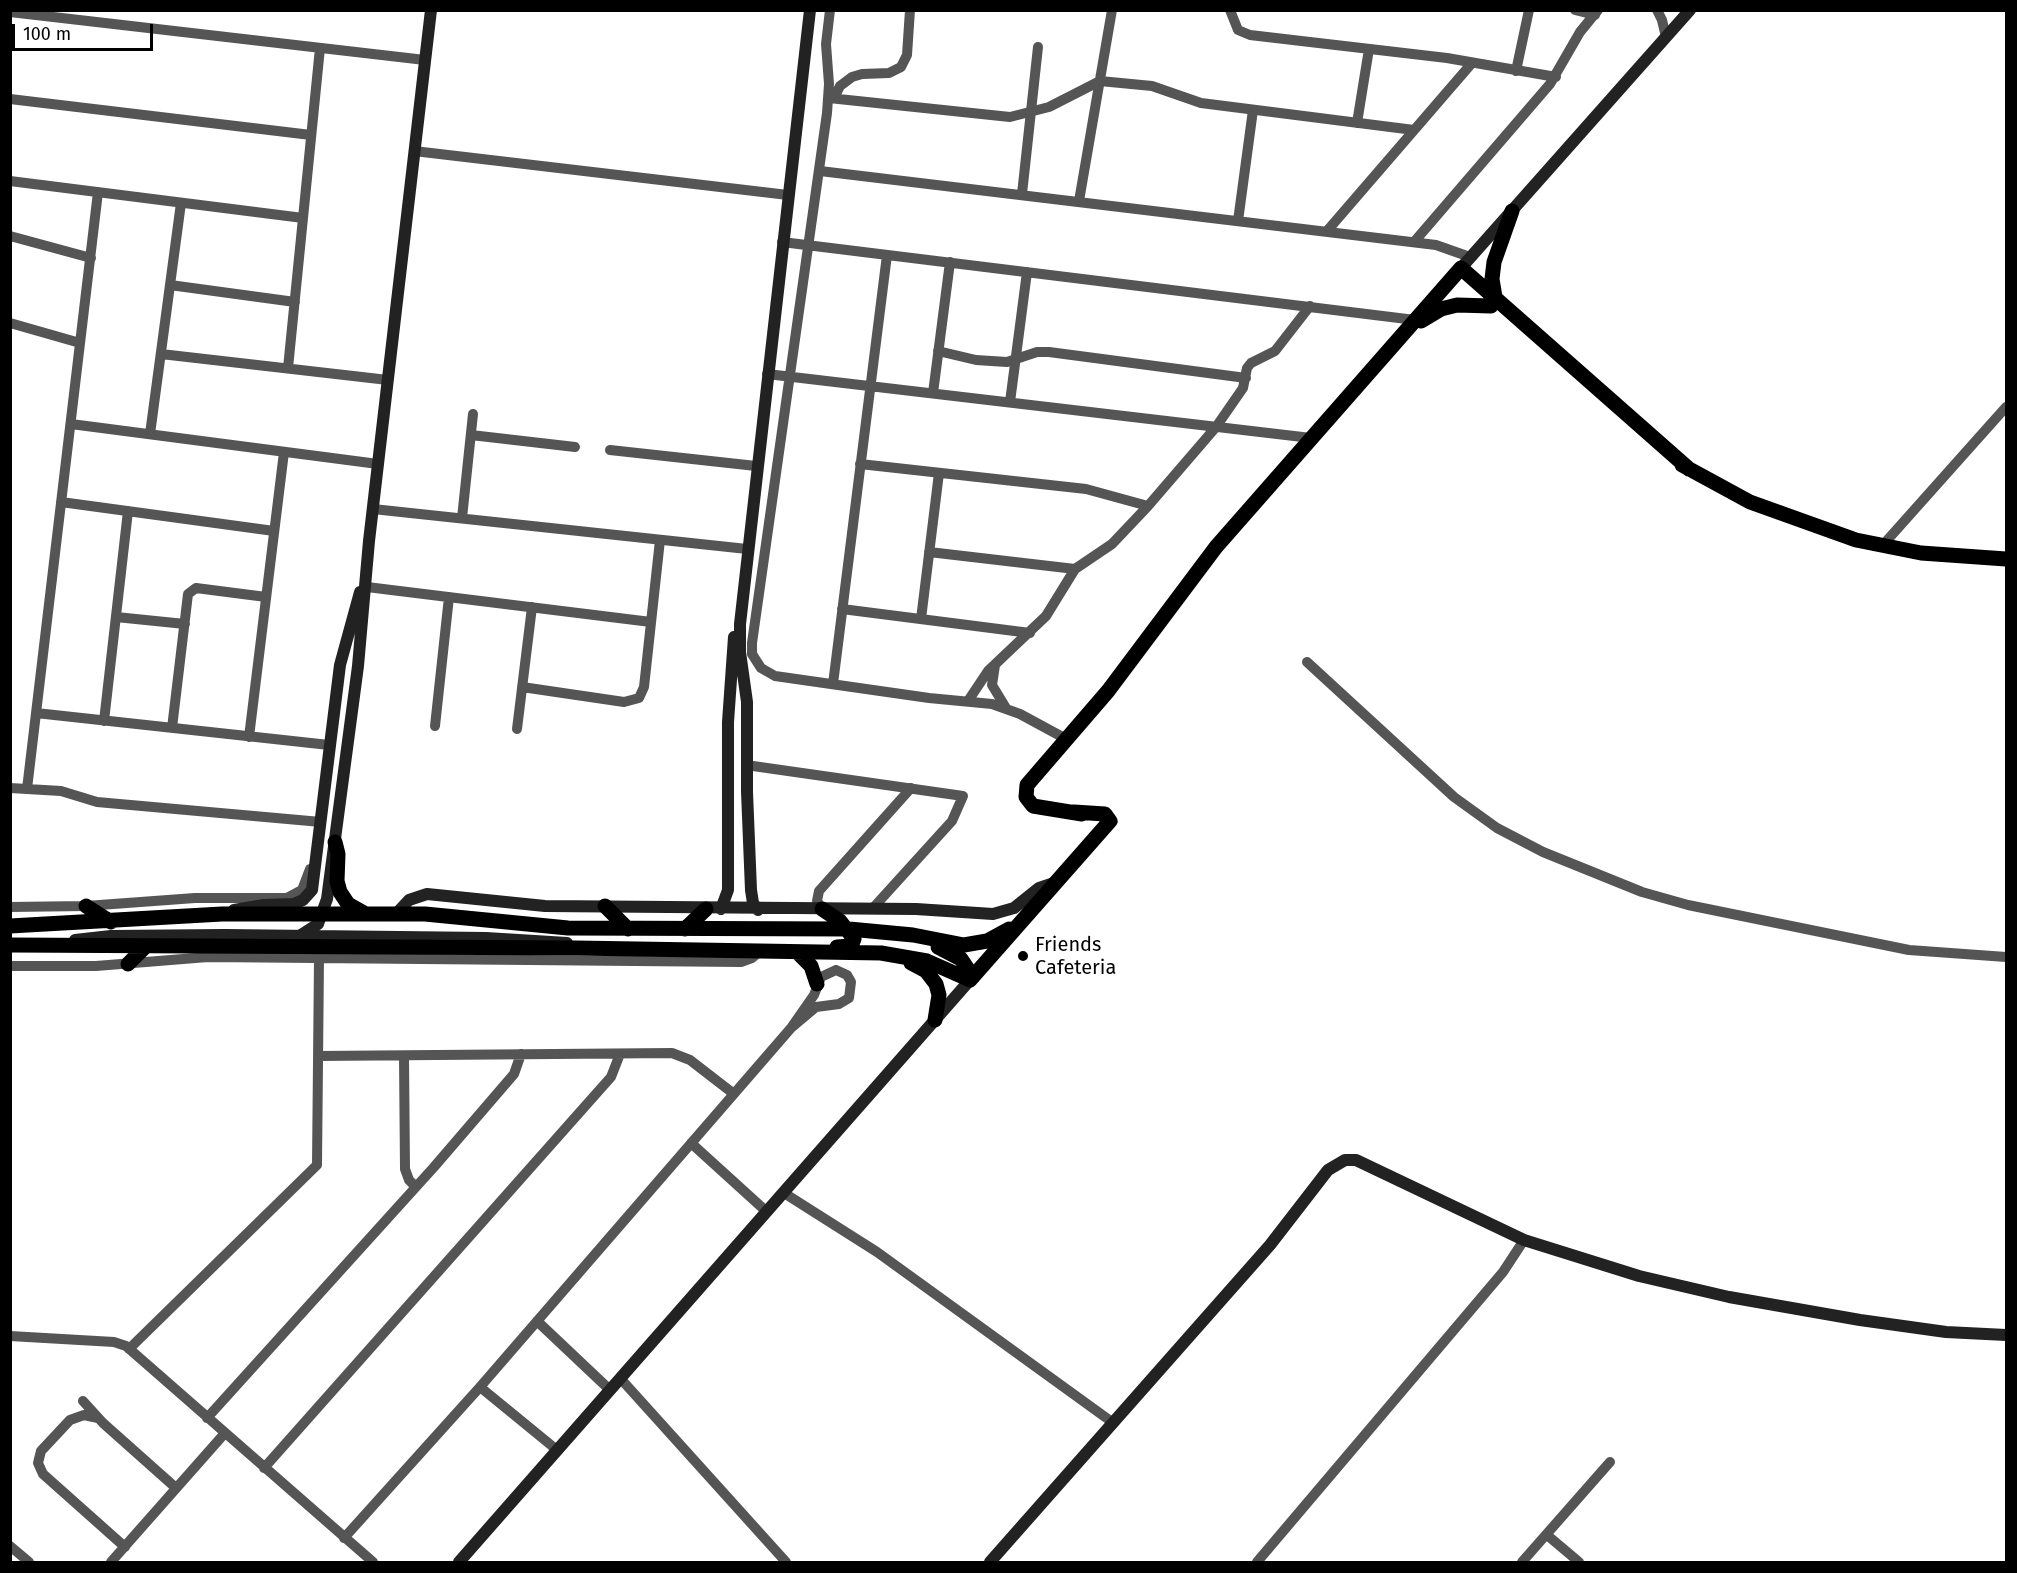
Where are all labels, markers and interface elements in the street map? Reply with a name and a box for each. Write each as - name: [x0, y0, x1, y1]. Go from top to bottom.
- scale bar: [15, 12, 156, 50]
- text: 100 m: [23, 23, 71, 45]
- place label: Friends Cafeteria: [1035, 933, 1116, 980]
- marker: Friends Cafeteria: [1016, 949, 1030, 963]

